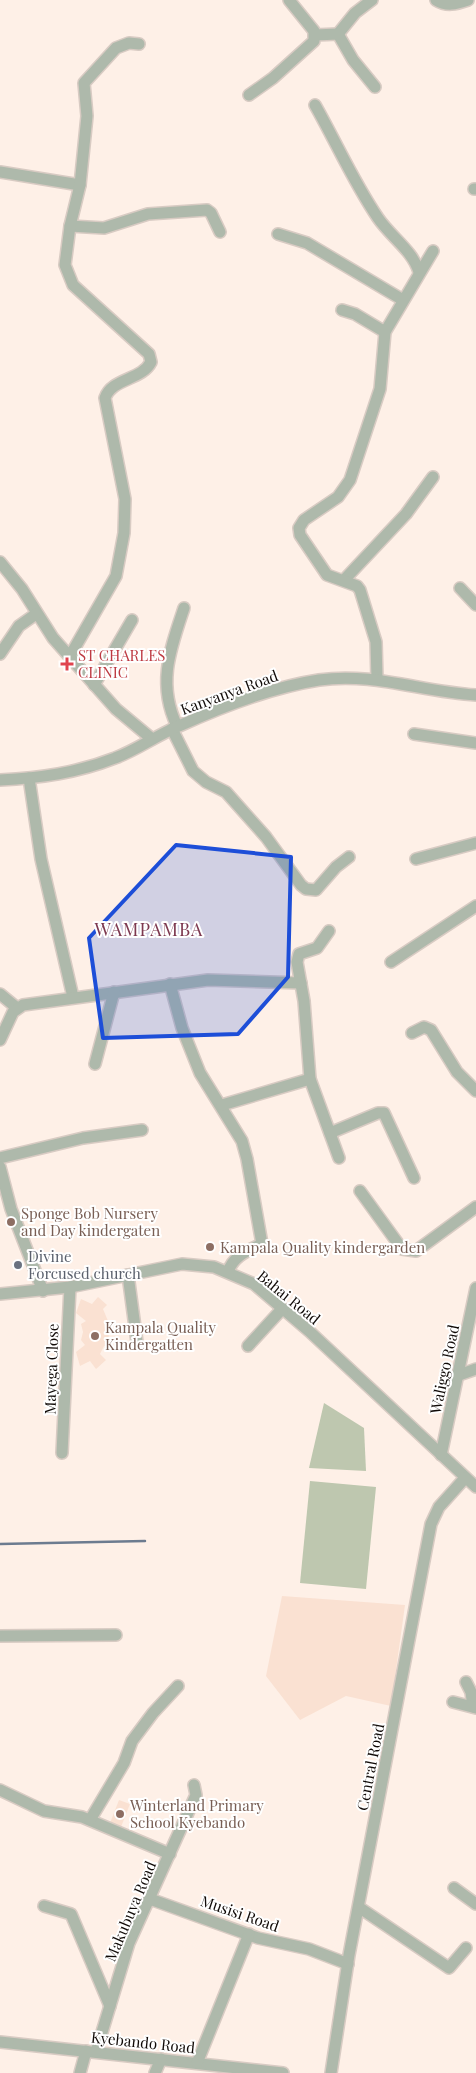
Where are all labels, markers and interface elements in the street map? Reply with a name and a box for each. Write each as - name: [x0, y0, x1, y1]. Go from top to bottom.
- place label: ST CHARLES CLINIC: [78, 645, 165, 682]
- marker: ST CHARLES CLINIC: [60, 657, 74, 671]
- street label: Kanyanya Road: [177, 665, 281, 719]
- district label: WAMPAMBA: [94, 917, 203, 941]
- place label: Sponge Bob Nursery and Day kindergaten: [21, 1203, 160, 1240]
- marker: Sponge Bob Nursery and Day kindergaten: [5, 1216, 17, 1228]
- place label: Kampala Quality kindergarden: [220, 1237, 425, 1257]
- marker: Kampala Quality kindergarden: [204, 1241, 216, 1253]
- place label: Divine Forcused church: [28, 1246, 141, 1283]
- marker: Divine Forcused church: [12, 1259, 24, 1271]
- street label: Bahai Road: [253, 1266, 325, 1329]
- place label: Kampala Quality Kindergatten: [105, 1317, 216, 1354]
- street label: Waliggo Road: [425, 1322, 463, 1416]
- street label: Mayega Close: [39, 1323, 63, 1415]
- marker: Kampala Quality Kindergatten: [89, 1330, 101, 1342]
- street label: Central Road: [352, 1721, 388, 1812]
- place label: Winterland Primary School Kyebando: [129, 1795, 264, 1832]
- marker: Winterland Primary School Kyebando: [114, 1808, 126, 1820]
- street label: Makubuya Road: [100, 1857, 160, 1964]
- street label: Musisi Road: [198, 1890, 282, 1936]
- street label: Kyebando Road: [90, 2027, 196, 2057]

